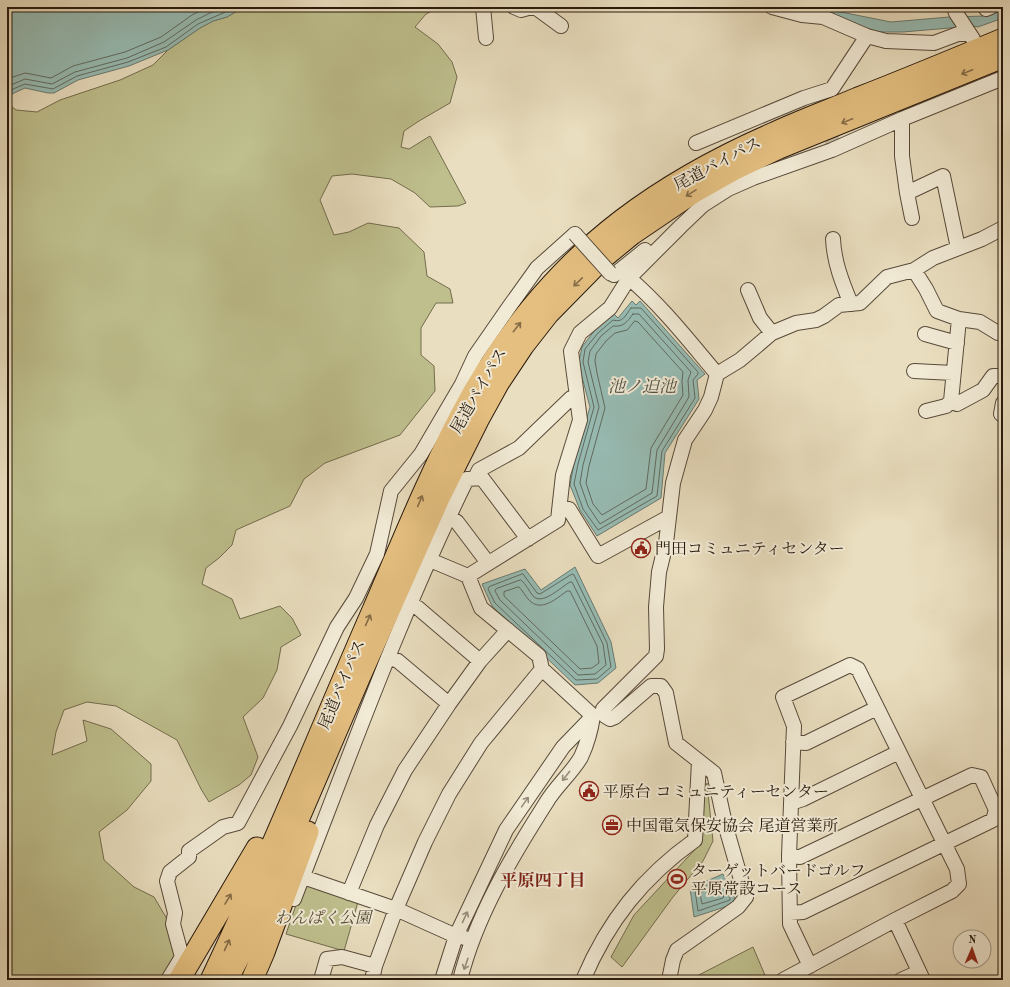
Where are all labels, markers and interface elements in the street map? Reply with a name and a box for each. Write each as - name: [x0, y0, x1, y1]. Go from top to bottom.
- one-way arrow: [961, 68, 973, 76]
- one-way arrow: [841, 117, 853, 125]
- street label: 尾道バイパス: [671, 133, 764, 194]
- one-way arrow: [685, 190, 697, 198]
- one-way arrow: [573, 277, 583, 287]
- one-way arrow: [513, 321, 522, 332]
- street label: 尾道バイパス: [447, 345, 511, 436]
- water label: 池ノ迫池: [608, 377, 678, 396]
- one-way arrow: [417, 495, 424, 507]
- public building icon: 門田コミュニティセンター: [630, 537, 652, 559]
- place label: 門田コミュニティセンター: [655, 540, 845, 558]
- one-way arrow: [365, 614, 373, 626]
- street label: 尾道バイパス: [315, 637, 369, 732]
- one-way arrow: [562, 770, 570, 781]
- public building icon: 平原台 コミュニティーセンター: [578, 780, 600, 802]
- place label: 平原台 コミュニティーセンター: [603, 783, 829, 801]
- one-way arrow: [521, 797, 529, 808]
- office icon: 中国電気保安協会 尾道営業所: [601, 814, 623, 836]
- place label: 中国電気保安協会 尾道営業所: [626, 817, 838, 835]
- place label: ターゲットバードゴルフ 平原常設コース: [691, 863, 865, 898]
- sports icon: ターゲットバードゴルフ 平原常設コース: [666, 868, 688, 890]
- district label: 平原四丁目: [501, 871, 586, 890]
- one-way arrow: [224, 893, 232, 905]
- park label: わんぱく公園: [275, 909, 374, 927]
- one-way arrow: [462, 911, 469, 923]
- north arrow: [952, 929, 992, 969]
- text: N: [968, 935, 977, 946]
- one-way arrow: [224, 939, 231, 951]
- one-way arrow: [461, 957, 469, 969]

